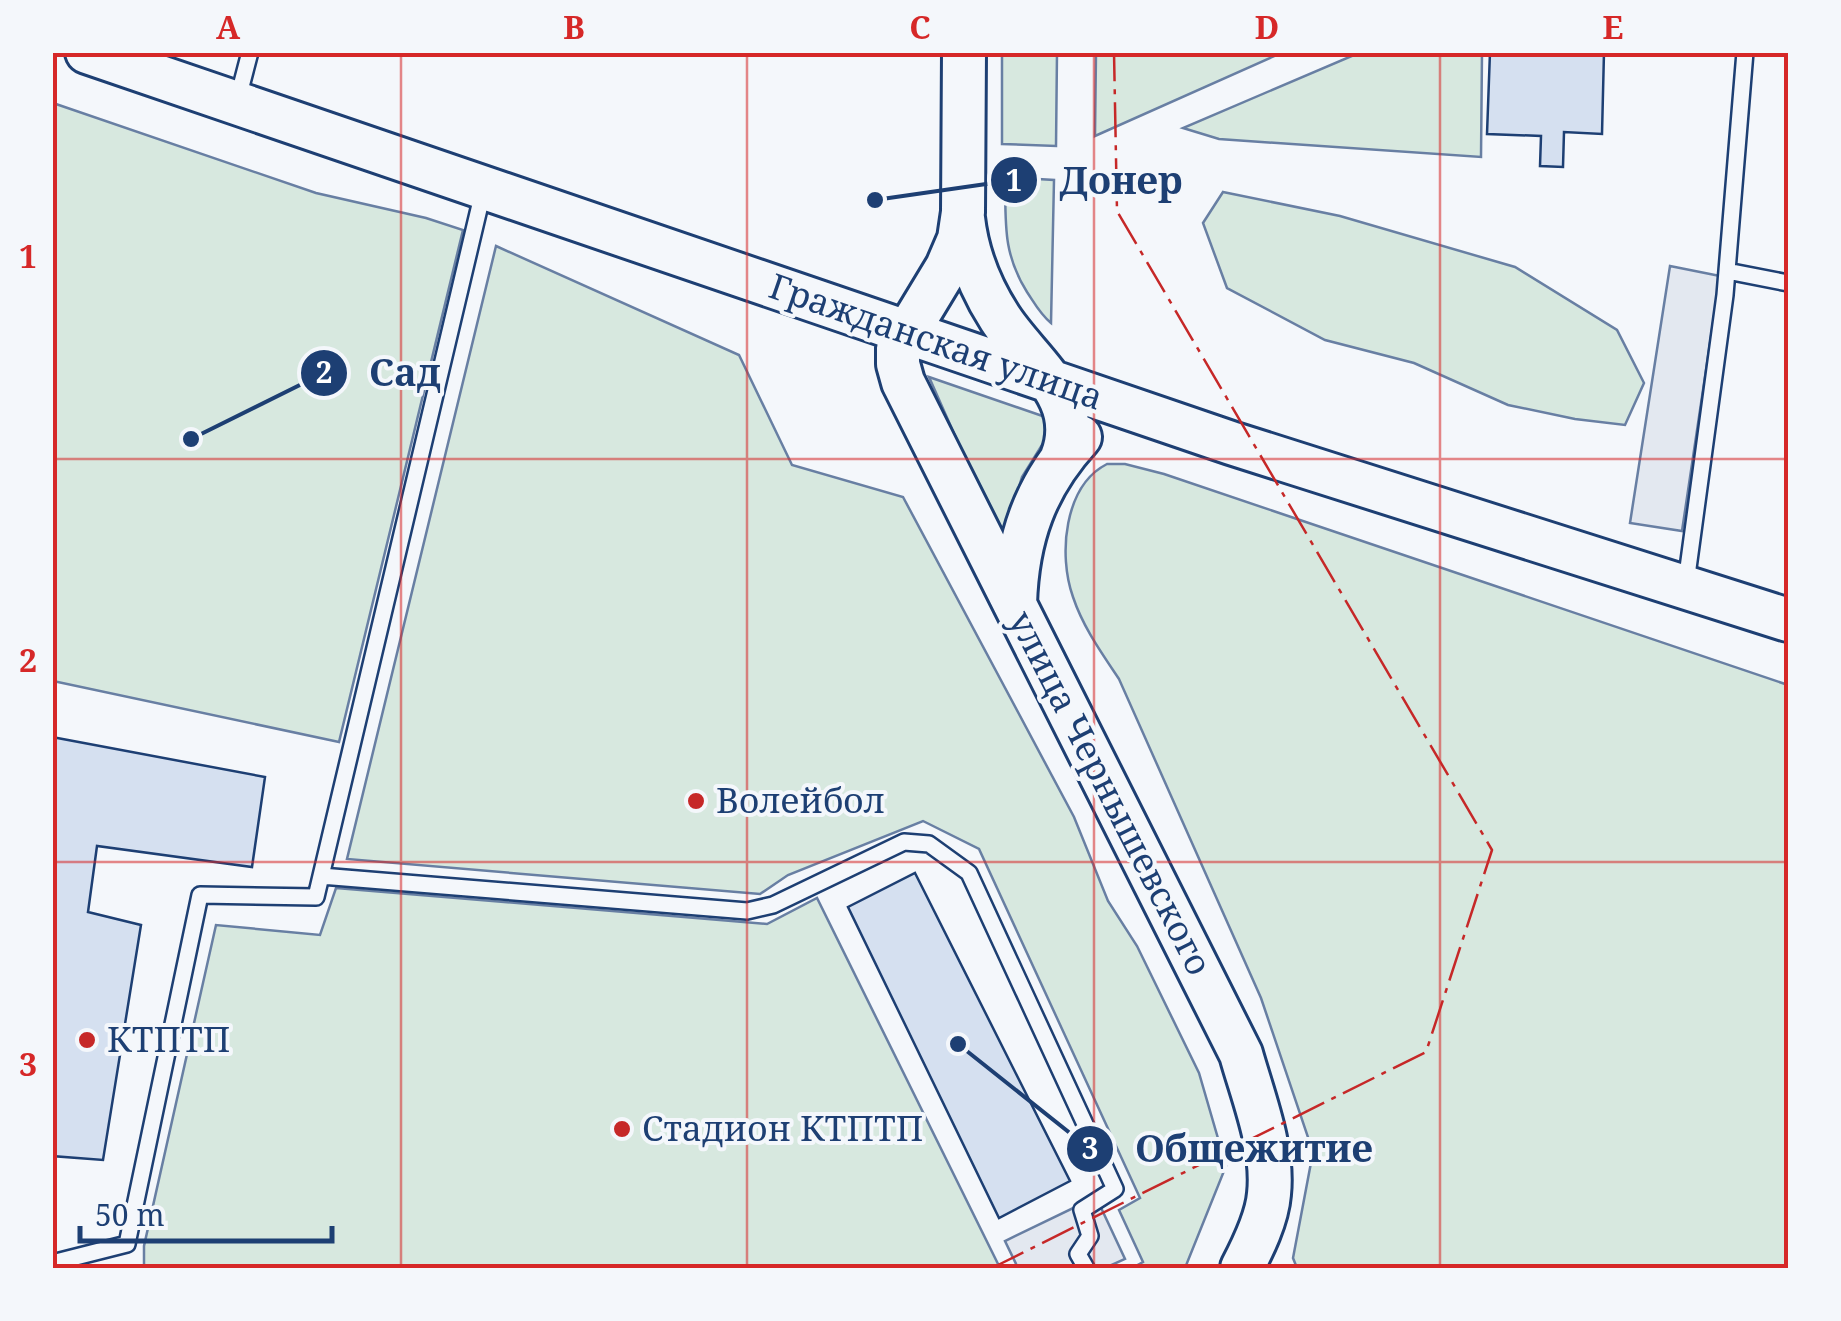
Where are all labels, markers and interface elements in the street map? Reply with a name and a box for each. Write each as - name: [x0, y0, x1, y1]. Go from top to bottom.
- text: A: [216, 5, 241, 48]
- text: B: [563, 5, 585, 48]
- text: C: [909, 5, 931, 48]
- text: D: [1255, 5, 1279, 48]
- text: E: [1603, 5, 1623, 48]
- callout: Донер: [989, 146, 1203, 214]
- text: Донер: [1059, 153, 1183, 205]
- text: 1: [1006, 159, 1022, 200]
- text: 1: [19, 234, 37, 277]
- street label: Гражданская улица: [763, 261, 1110, 420]
- callout: Сад: [299, 339, 461, 407]
- text: Сад: [369, 345, 441, 397]
- text: 2: [316, 351, 332, 392]
- street label: улица Чернышевского: [999, 602, 1224, 982]
- text: 2: [19, 638, 37, 681]
- place label: Волейбол: [716, 776, 885, 823]
- marker: Волейбол: [685, 790, 707, 812]
- place label: КТПТП: [107, 1015, 230, 1062]
- marker: КТПТП: [76, 1029, 98, 1051]
- text: 3: [19, 1042, 37, 1085]
- place label: Стадион КТПТП: [642, 1104, 923, 1151]
- callout: Общежитие: [1065, 1115, 1393, 1183]
- marker: Стадион КТПТП: [611, 1118, 633, 1140]
- text: Общежитие: [1135, 1121, 1373, 1173]
- text: 3: [1082, 1127, 1098, 1168]
- scale bar: [80, 1181, 332, 1243]
- text: 50 m: [95, 1194, 165, 1235]

